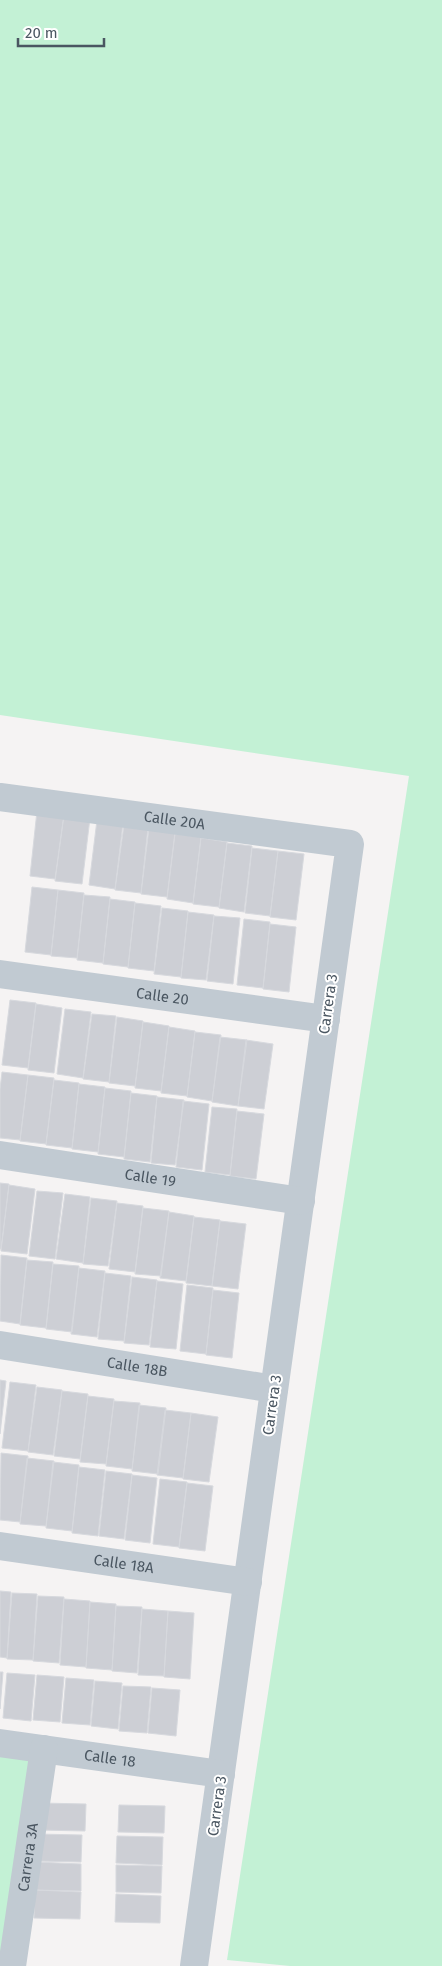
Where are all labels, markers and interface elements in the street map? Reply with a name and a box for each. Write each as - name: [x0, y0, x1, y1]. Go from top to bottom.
- scale bar: [18, 15, 104, 47]
- text: 20 m: [25, 24, 58, 42]
- street label: Calle 20A: [143, 807, 207, 833]
- street label: Carrera 3: [315, 973, 341, 1035]
- street label: Calle 20: [135, 984, 190, 1009]
- street label: Calle 19: [123, 1165, 177, 1191]
- street label: Calle 18B: [106, 1353, 169, 1381]
- street label: Carrera 3: [259, 1374, 285, 1436]
- street label: Calle 18A: [92, 1551, 155, 1577]
- street label: Calle 18: [83, 1746, 137, 1771]
- street label: Carrera 3: [204, 1775, 230, 1837]
- street label: Carrera 3A: [14, 1821, 42, 1893]

